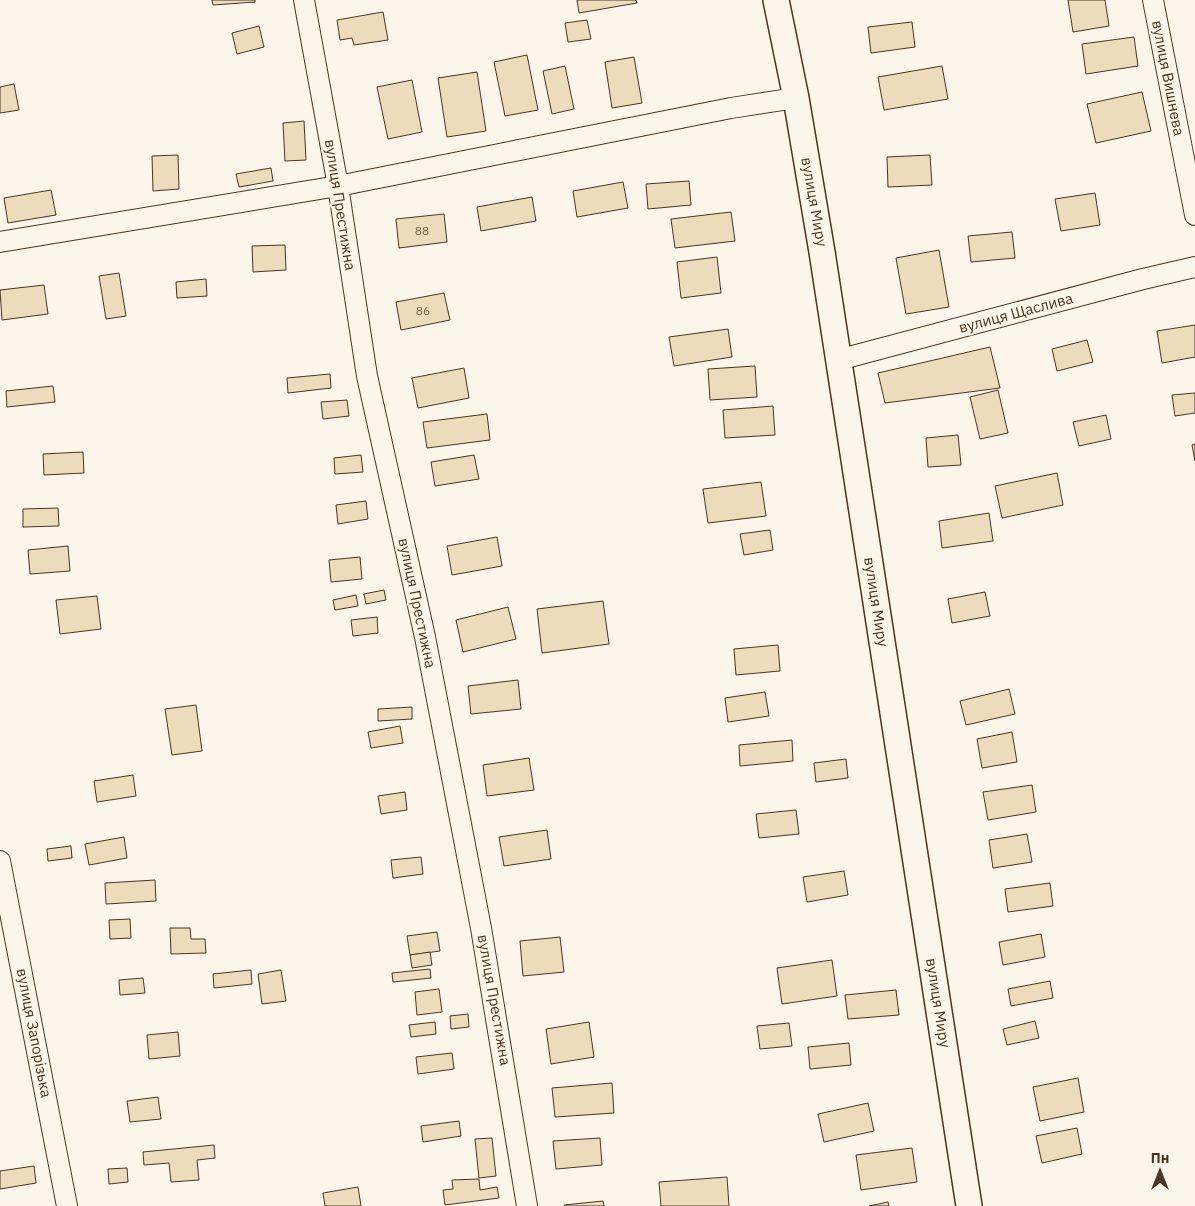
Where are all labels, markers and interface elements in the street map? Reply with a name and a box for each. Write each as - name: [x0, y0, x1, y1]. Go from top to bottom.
- street label: вулиця Вишнева: [1148, 19, 1189, 137]
- street label: вулиця Престижна: [321, 138, 360, 272]
- street label: вулиця Миру: [797, 156, 832, 249]
- house number: 88: [415, 223, 429, 238]
- street label: вулиця Щаслива: [957, 288, 1075, 337]
- house number: 86: [416, 303, 430, 318]
- street label: вулиця Престижна: [394, 536, 441, 670]
- street label: вулиця Миру: [860, 556, 893, 649]
- street label: вулиця Престижна: [474, 933, 515, 1067]
- street label: вулиця Миру: [922, 957, 955, 1050]
- street label: вулиця Запорізька: [13, 967, 56, 1099]
- north arrow: [1135, 1146, 1185, 1196]
- text: Пн: [1151, 1149, 1169, 1167]

